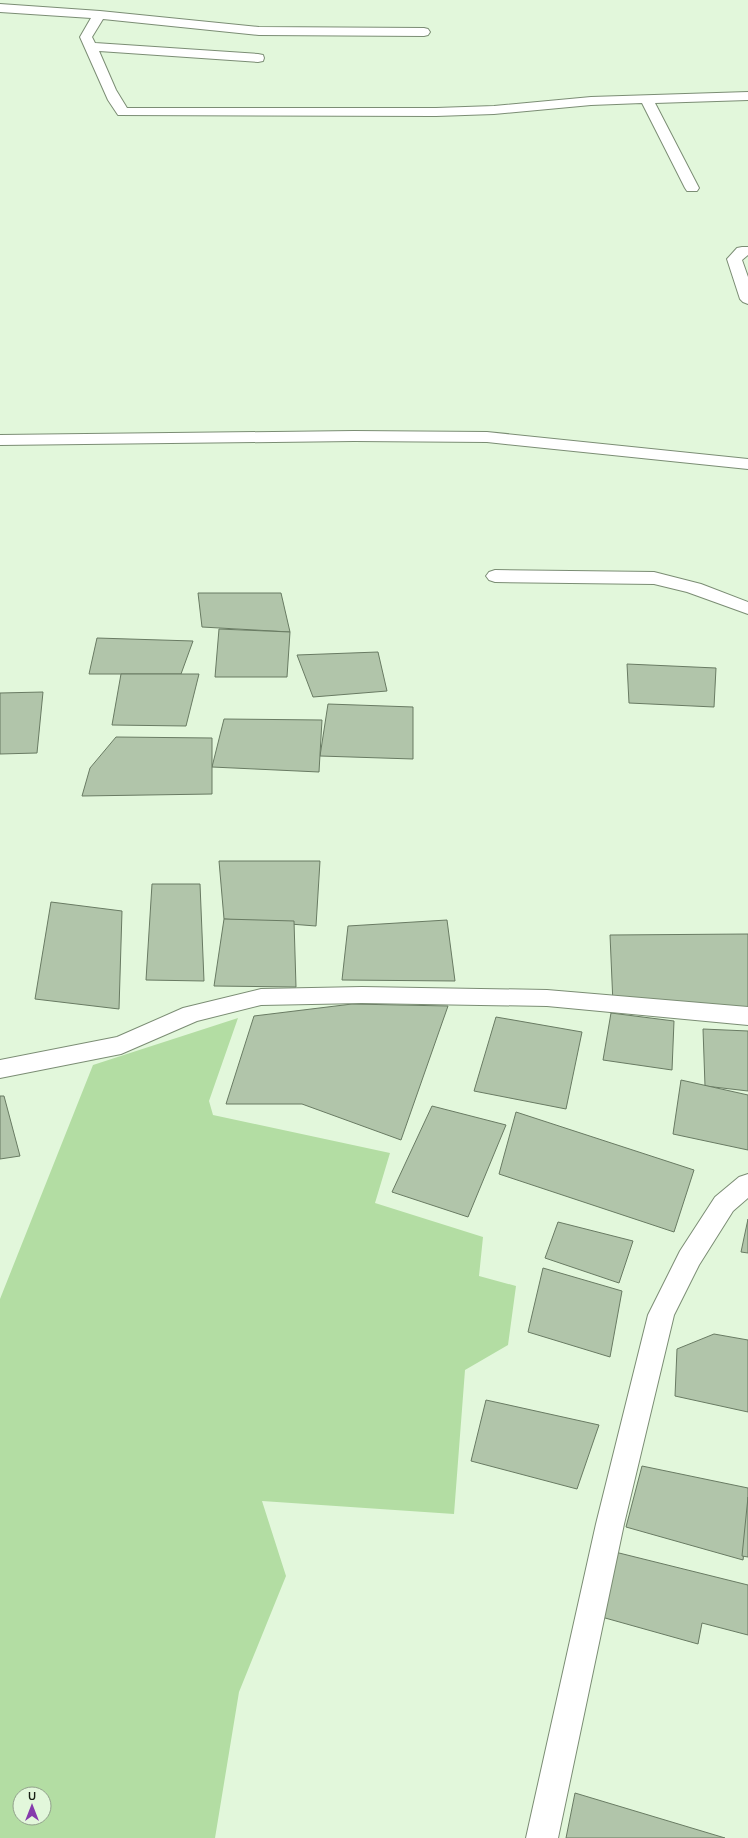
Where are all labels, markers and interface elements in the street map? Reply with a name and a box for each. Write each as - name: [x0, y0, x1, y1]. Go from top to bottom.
- north arrow: [12, 1786, 52, 1826]
- text: U: [28, 1789, 36, 1804]

